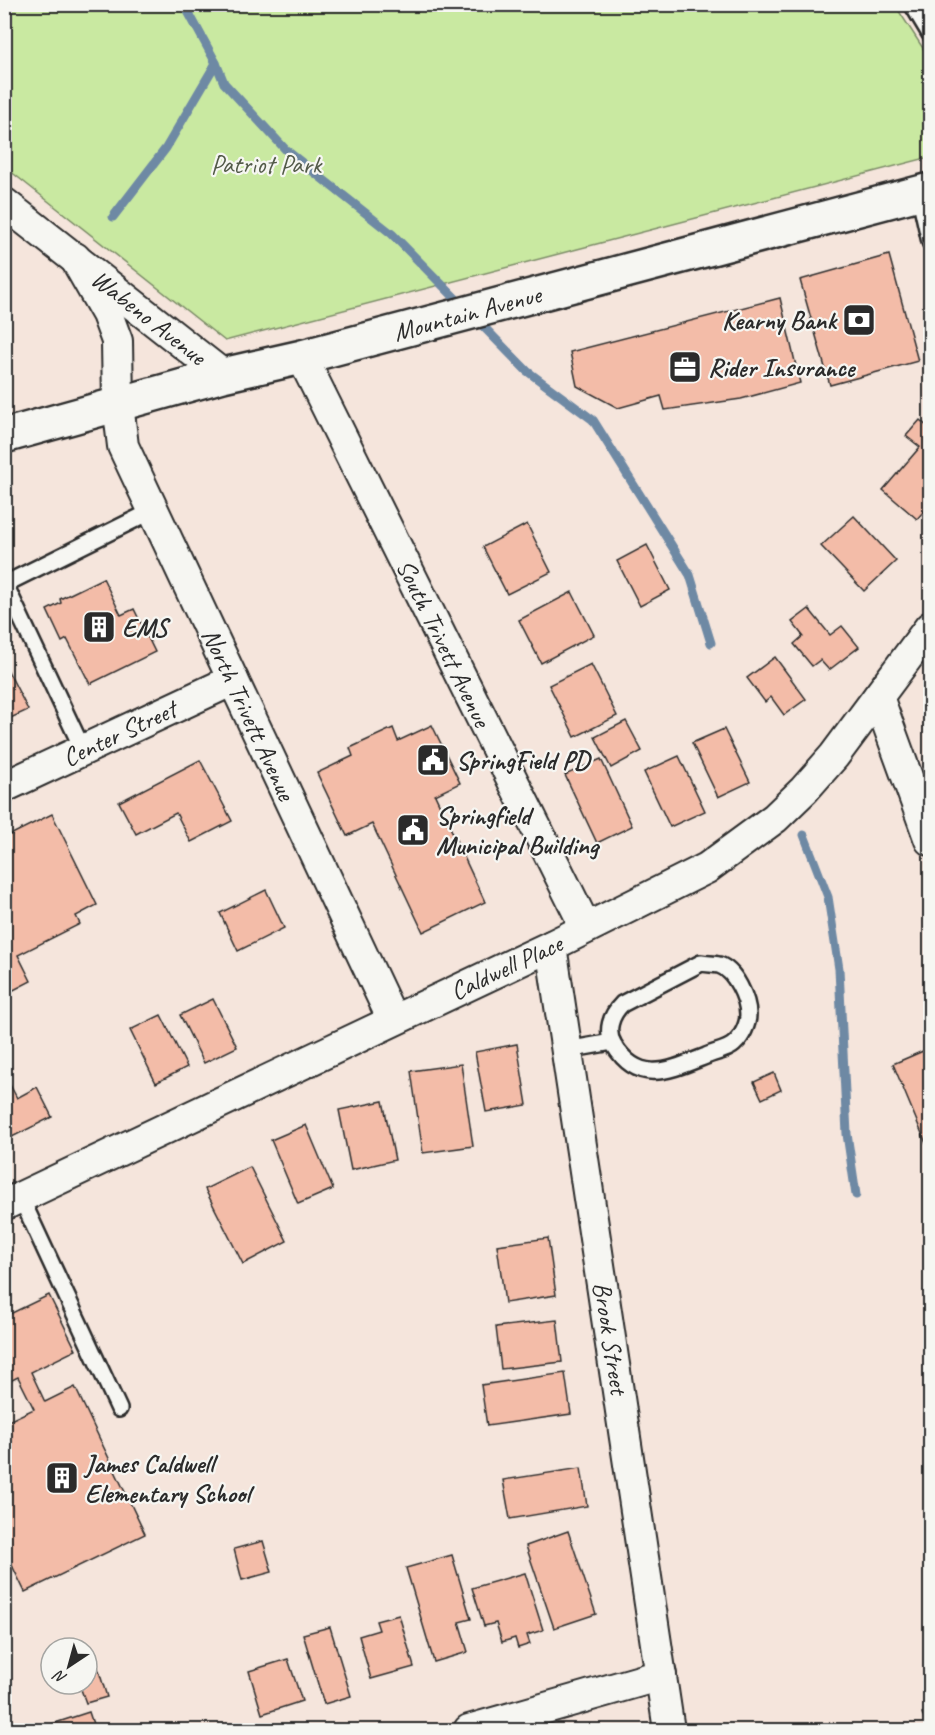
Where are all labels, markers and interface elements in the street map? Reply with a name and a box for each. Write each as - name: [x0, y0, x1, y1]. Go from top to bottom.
- park label: Patriot Park: [211, 148, 323, 181]
- street label: Wabeno Avenue: [85, 262, 214, 373]
- street label: Mountain Avenue: [390, 277, 547, 349]
- bank icon: Kearny Bank: [841, 302, 877, 338]
- place label: Kearny Bank: [722, 304, 838, 337]
- office icon: Rider Insurance: [667, 349, 703, 385]
- place label: Rider Insurance: [708, 351, 857, 384]
- street label: South Trivett Avenue: [389, 554, 499, 735]
- building icon: EMS: [81, 609, 117, 645]
- place label: EMS: [122, 611, 171, 644]
- street label: North Trivett Avenue: [194, 623, 304, 807]
- street label: Center Street: [57, 691, 184, 774]
- public building icon: SpringField PD: [415, 742, 451, 778]
- place label: SpringField PD: [456, 744, 592, 777]
- place label: Springfield Municipal Building: [436, 799, 601, 862]
- public building icon: Springfield Municipal Building: [395, 812, 431, 848]
- street label: Caldwell Place: [445, 926, 570, 1008]
- street label: Brook Street: [585, 1280, 636, 1399]
- place label: James Caldwell Elementary School: [83, 1447, 255, 1510]
- building icon: James Caldwell Elementary School: [44, 1460, 80, 1496]
- north arrow: [39, 1636, 99, 1696]
- text: N: [48, 1665, 71, 1688]

